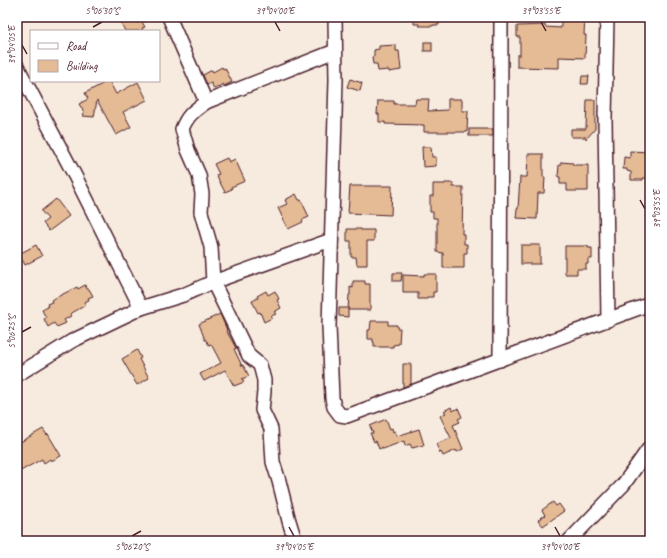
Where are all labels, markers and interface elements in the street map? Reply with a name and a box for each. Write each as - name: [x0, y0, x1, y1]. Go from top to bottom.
- text: 5°06'30"S: [85, 4, 121, 17]
- text: 39°04'00"E: [256, 4, 296, 17]
- text: 39°03'55"E: [522, 4, 562, 17]
- text: 39°04'05"E: [5, 24, 18, 64]
- legend: [30, 30, 160, 82]
- text: Road: [66, 38, 88, 54]
- text: Building: [66, 58, 98, 74]
- text: 39°03'55"E: [650, 188, 663, 228]
- text: 5°06'25"S: [5, 313, 18, 349]
- text: 5°06'20"S: [115, 540, 151, 553]
- text: 39°04'05"E: [275, 540, 315, 553]
- text: 39°04'00"E: [541, 540, 581, 553]

